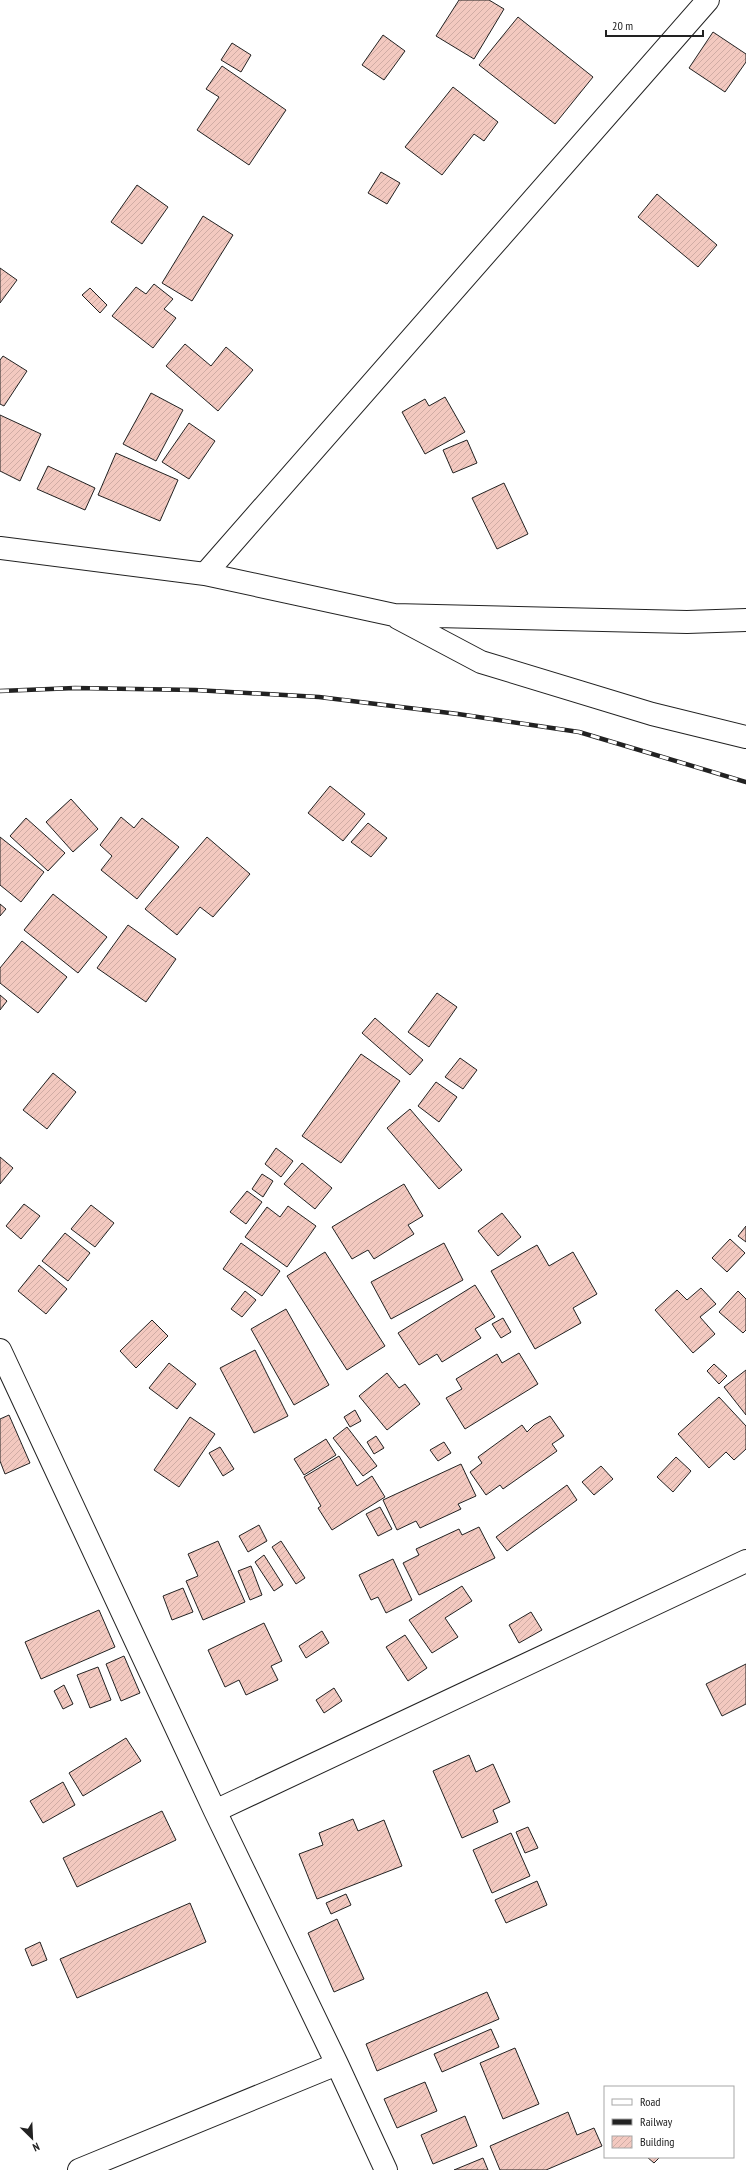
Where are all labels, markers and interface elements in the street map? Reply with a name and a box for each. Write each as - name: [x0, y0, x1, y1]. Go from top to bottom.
- scale bar: [606, 12, 703, 38]
- text: 20 m: [612, 18, 633, 33]
- legend: [604, 2086, 734, 2158]
- text: Road: [640, 2094, 660, 2109]
- text: Railway: [640, 2114, 673, 2129]
- north arrow: [12, 2118, 52, 2158]
- text: Building: [640, 2134, 675, 2149]
- text: N: [30, 2140, 42, 2155]

